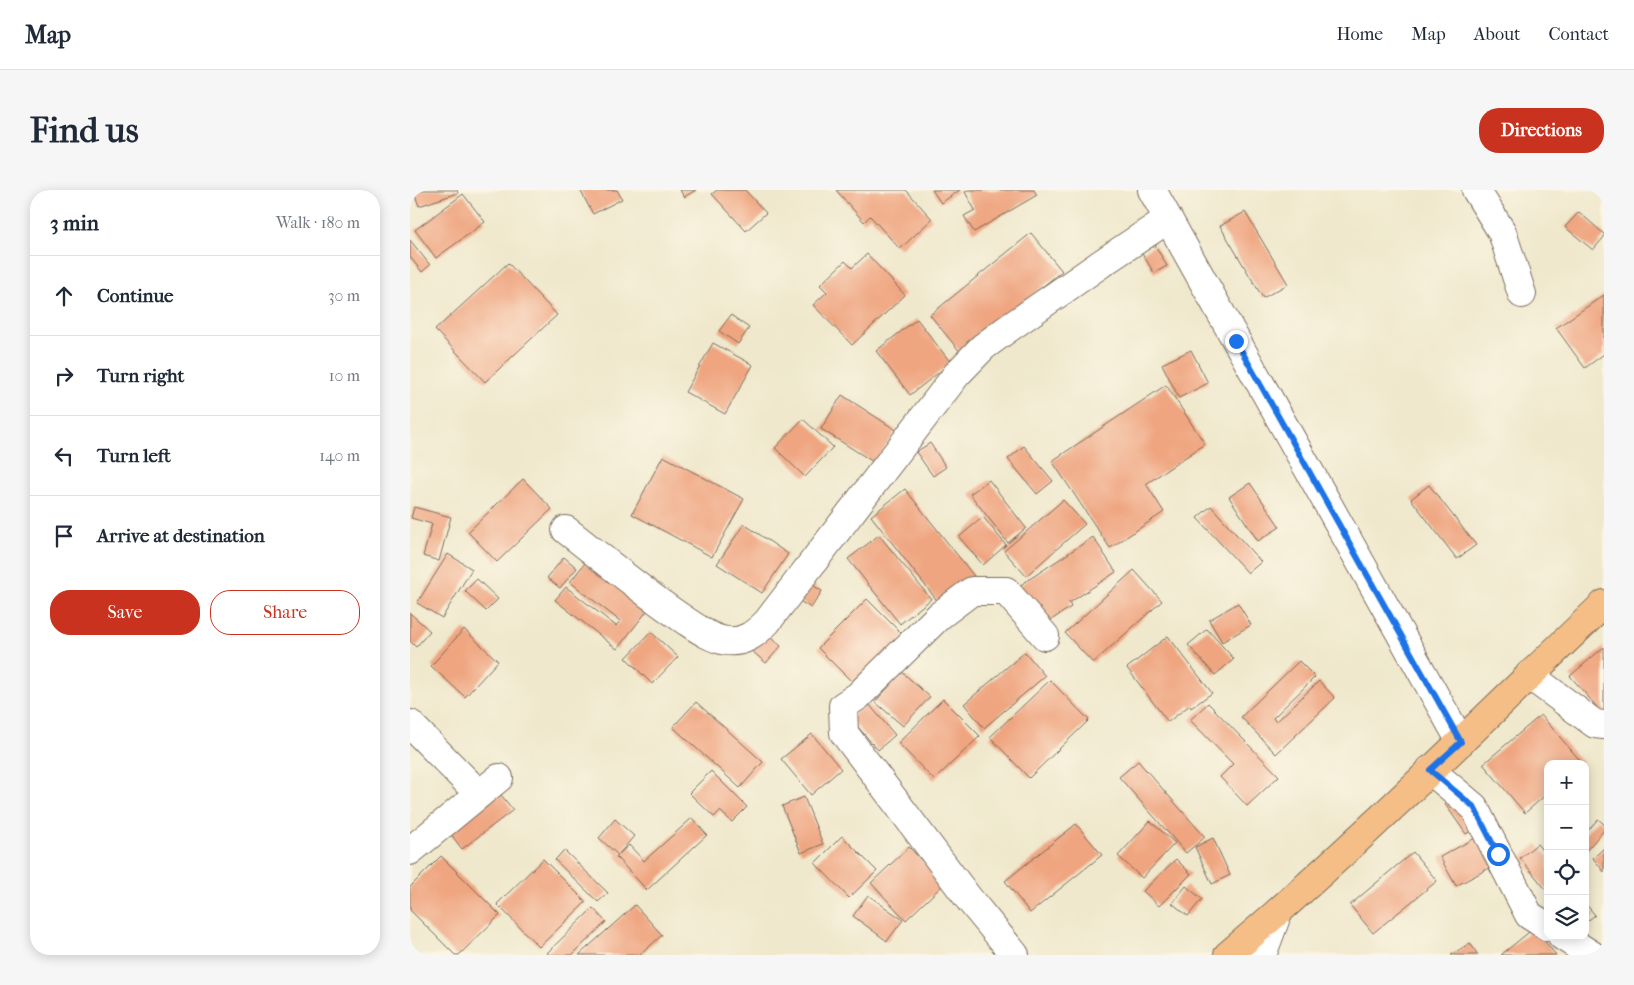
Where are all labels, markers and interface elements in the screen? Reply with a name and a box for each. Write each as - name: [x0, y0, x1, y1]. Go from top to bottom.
- text: Map: [25, 21, 71, 49]
- text: Home: [1336, 24, 1383, 45]
- text: Map: [1411, 24, 1446, 45]
- text: About: [1474, 24, 1520, 45]
- text: Contact: [1548, 24, 1609, 45]
- button: Directions: [1479, 108, 1604, 153]
- text: Find us: [30, 110, 139, 151]
- text: 3 min: [50, 211, 99, 235]
- text: Walk · 180 m: [276, 213, 360, 232]
- icon: ahead: [50, 282, 78, 310]
- text: Continue: [97, 285, 173, 307]
- text: 30 m: [328, 286, 360, 305]
- route end: [1225, 330, 1248, 353]
- icon: right: [50, 362, 78, 390]
- text: Turn right: [97, 365, 184, 387]
- text: 10 m: [329, 366, 360, 385]
- icon: left: [50, 442, 78, 470]
- text: Turn left: [97, 445, 171, 467]
- text: 140 m: [319, 446, 360, 465]
- icon: arrive: [50, 522, 78, 550]
- text: Arrive at destination: [97, 525, 265, 547]
- button: Save: [50, 590, 200, 635]
- button: Share: [210, 590, 360, 635]
- map controls: [1544, 760, 1589, 940]
- button: +: [1544, 760, 1589, 805]
- button: −: [1544, 805, 1589, 850]
- route start: [1487, 843, 1510, 866]
- button: locate: [1544, 850, 1589, 895]
- button: layers: [1544, 895, 1589, 940]

